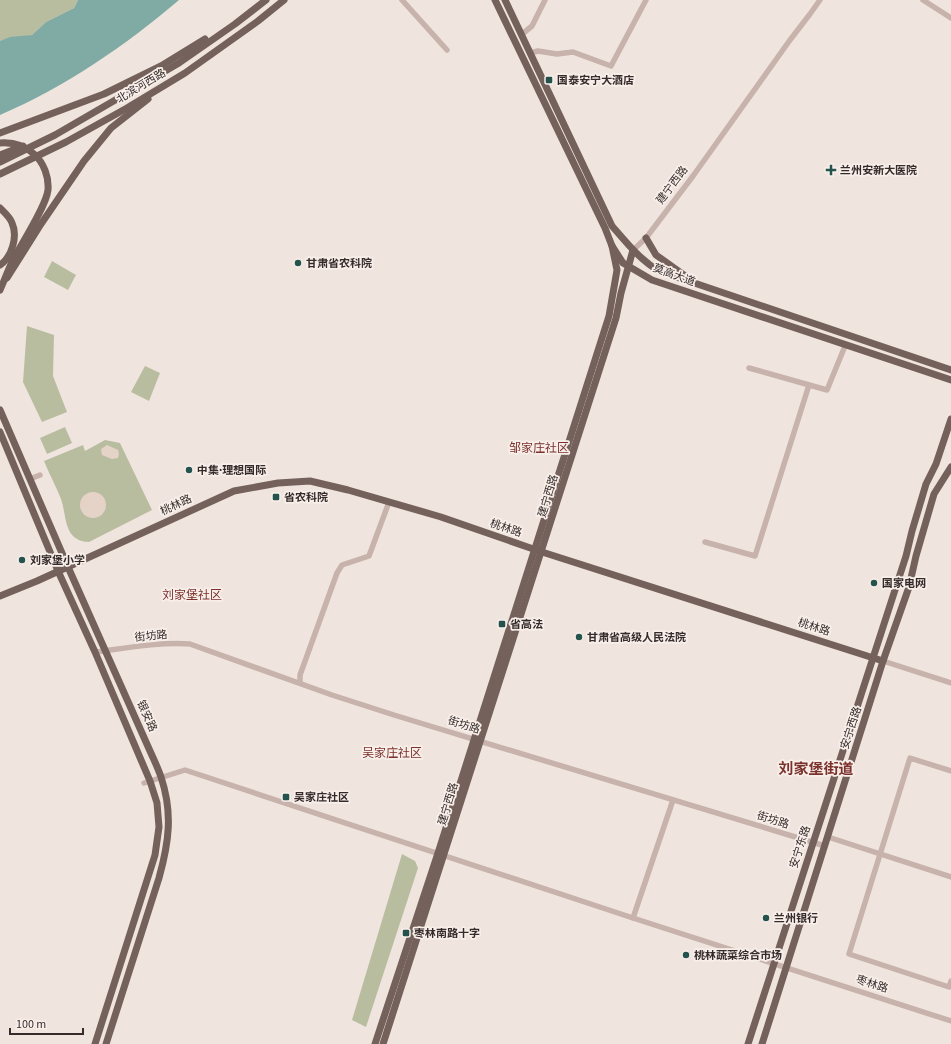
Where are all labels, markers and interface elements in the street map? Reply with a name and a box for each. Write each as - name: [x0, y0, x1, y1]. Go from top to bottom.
- street label: 北滨河西路: [114, 65, 168, 107]
- place label: 国泰安宁大酒店: [557, 73, 634, 88]
- marker: 国泰安宁大酒店: [544, 75, 554, 85]
- street label: 建宁西路: [653, 163, 691, 207]
- place label: 兰州安新大医院: [840, 163, 917, 178]
- marker: 兰州安新大医院: [825, 164, 837, 176]
- place label: 甘肃省农科院: [306, 256, 372, 271]
- marker: 甘肃省农科院: [293, 258, 303, 268]
- street label: 莫高大道: [651, 260, 697, 290]
- district label: 邹家庄社区: [509, 440, 569, 457]
- place label: 中集·理想国际: [197, 463, 266, 478]
- marker: 中集·理想国际: [184, 465, 194, 475]
- street label: 建宁西路: [534, 473, 562, 519]
- place label: 省农科院: [284, 490, 328, 505]
- street label: 桃林路: [158, 491, 194, 519]
- marker: 省农科院: [271, 492, 281, 502]
- street label: 桃林路: [488, 516, 524, 540]
- place label: 刘家堡小学: [30, 553, 85, 568]
- marker: 刘家堡小学: [17, 555, 27, 565]
- place label: 国家电网: [882, 576, 926, 591]
- marker: 国家电网: [869, 578, 879, 588]
- district label: 刘家堡社区: [162, 587, 222, 604]
- street label: 桃林路: [796, 615, 832, 639]
- place label: 省高法: [510, 617, 543, 632]
- marker: 省高法: [497, 619, 507, 629]
- street label: 街坊路: [134, 627, 168, 645]
- place label: 甘肃省高级人民法院: [587, 630, 686, 645]
- marker: 甘肃省高级人民法院: [574, 632, 584, 642]
- street label: 银安路: [133, 698, 161, 734]
- street label: 安宁西路: [837, 705, 865, 751]
- street label: 街坊路: [446, 713, 482, 737]
- district label: 吴家庄社区: [362, 745, 422, 762]
- district label: 刘家堡街道: [778, 759, 854, 780]
- street label: 建宁西路: [434, 781, 462, 827]
- place label: 吴家庄社区: [294, 790, 349, 805]
- marker: 吴家庄社区: [281, 792, 291, 802]
- street label: 街坊路: [755, 808, 791, 832]
- street label: 安宁东路: [786, 824, 814, 870]
- place label: 兰州银行: [774, 911, 818, 926]
- marker: 兰州银行: [761, 913, 771, 923]
- place label: 枣林南路十字: [414, 926, 480, 941]
- marker: 枣林南路十字: [401, 928, 411, 938]
- place label: 桃林蔬菜综合市场: [694, 948, 782, 963]
- marker: 桃林蔬菜综合市场: [681, 950, 691, 960]
- street label: 枣林路: [854, 972, 890, 996]
- scale bar: [10, 1010, 83, 1036]
- text: 100 m: [16, 1016, 46, 1033]

